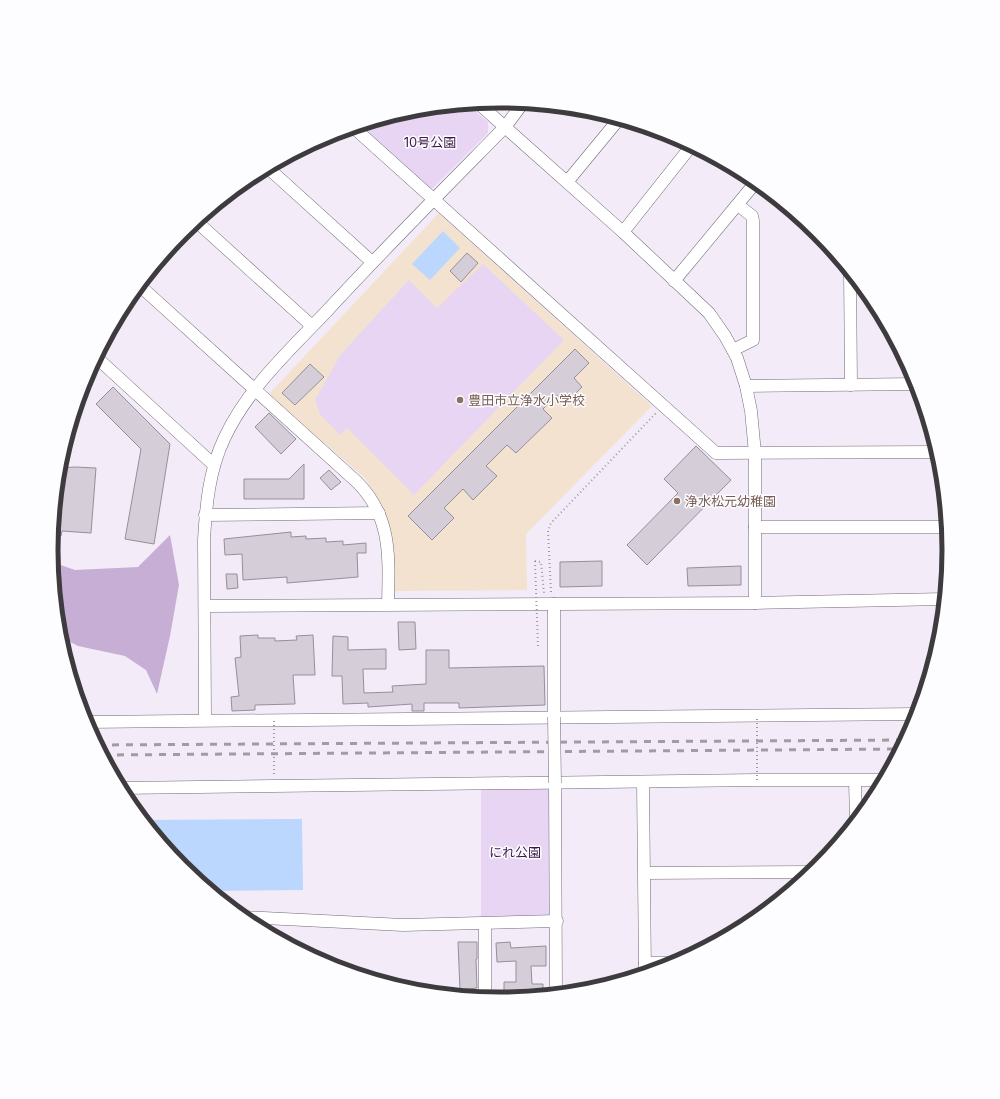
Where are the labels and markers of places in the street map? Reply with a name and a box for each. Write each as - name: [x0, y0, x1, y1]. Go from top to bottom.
- place label: 豊田市立浄水小学校: [468, 392, 585, 408]
- marker: 豊田市立浄水小学校: [455, 395, 465, 405]
- place label: 浄水松元幼稚園: [685, 493, 776, 509]
- marker: 浄水松元幼稚園: [672, 496, 682, 506]

